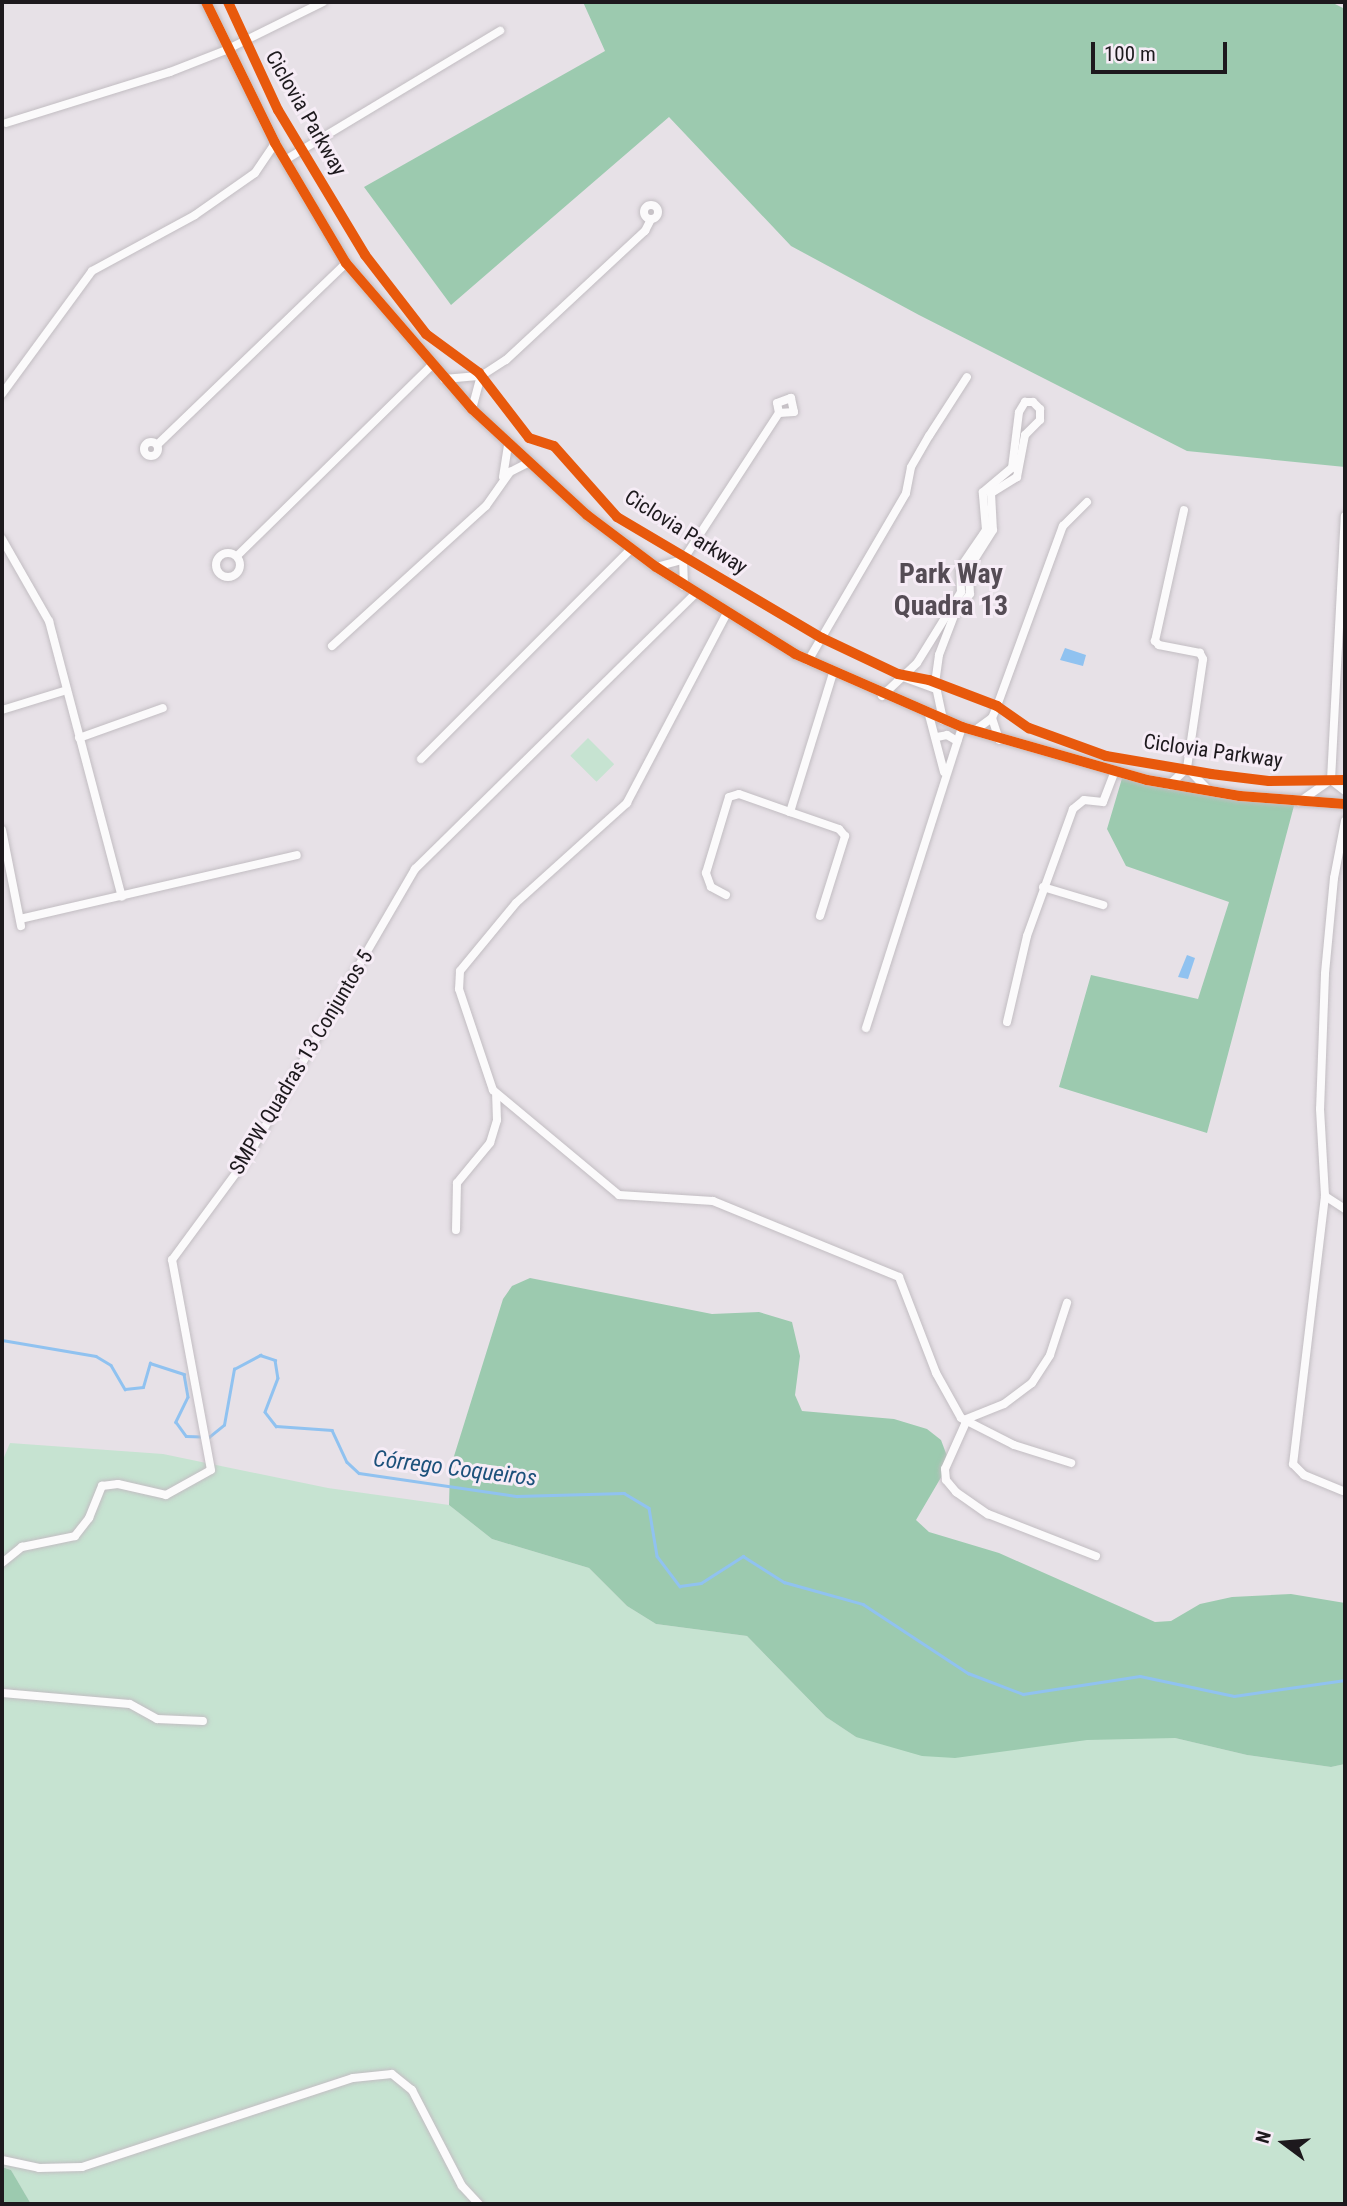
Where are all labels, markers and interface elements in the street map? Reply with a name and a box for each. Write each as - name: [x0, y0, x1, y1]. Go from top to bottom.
- scale bar: [1095, 28, 1232, 72]
- text: 100 m: [1104, 42, 1156, 66]
- street label: Ciclovia Parkway: [260, 46, 352, 180]
- street label: Ciclovia Parkway: [620, 484, 752, 580]
- district label: Park Way Quadra 13: [894, 557, 1008, 623]
- street label: Ciclovia Parkway: [1142, 729, 1284, 773]
- street label: SMPW Quadras 13 Conjuntos 5: [224, 945, 378, 1179]
- water label: Córrego Coqueiros: [372, 1445, 538, 1493]
- north arrow: [1249, 2108, 1319, 2178]
- text: N: [1251, 2128, 1276, 2146]

